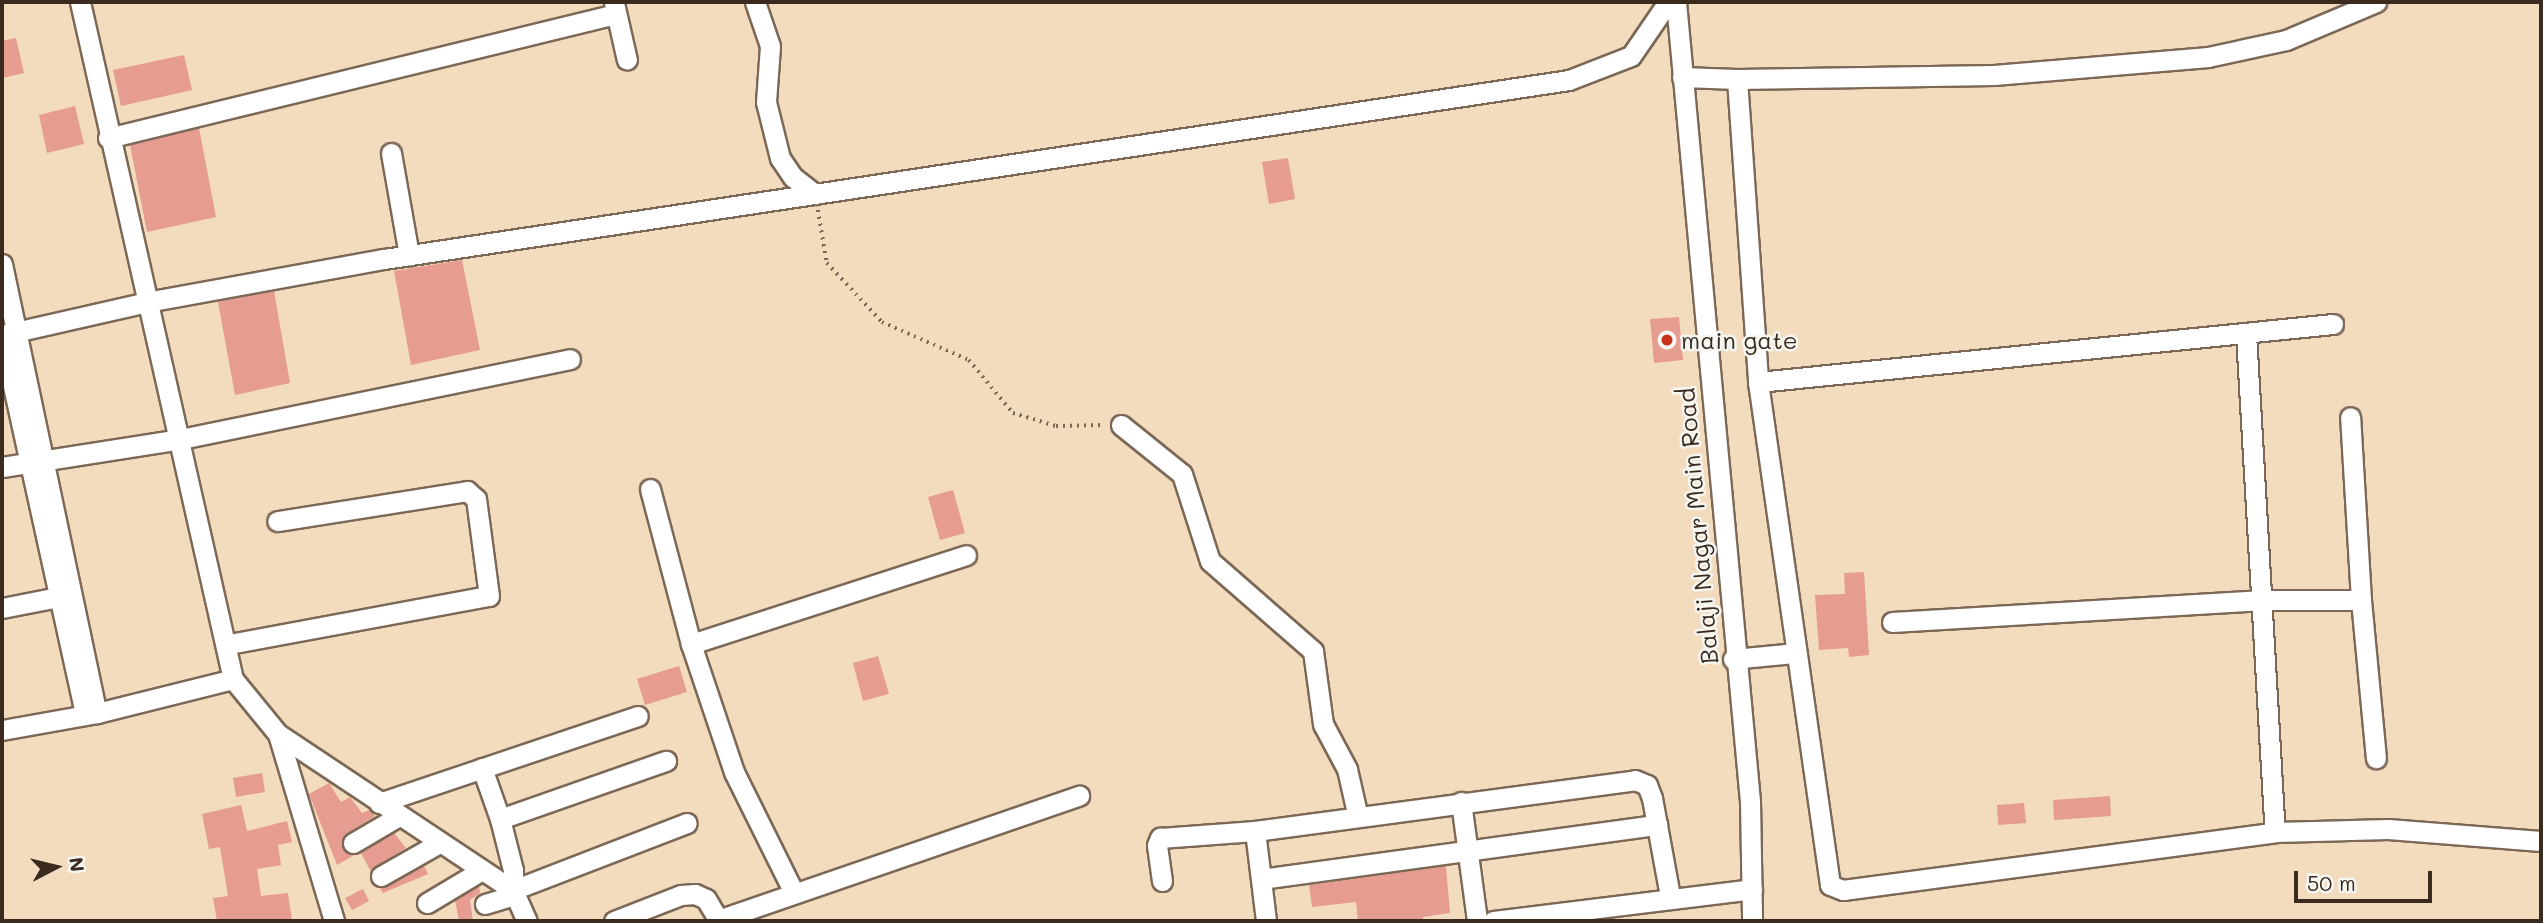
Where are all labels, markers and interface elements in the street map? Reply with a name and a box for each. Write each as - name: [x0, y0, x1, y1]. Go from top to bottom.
- place label: main gate: [1681, 326, 1798, 354]
- marker: main gate: [1659, 332, 1675, 348]
- street label: Balaji Nagar Main Road: [1671, 387, 1723, 665]
- north arrow: [21, 832, 91, 902]
- text: N: [64, 856, 91, 873]
- scale bar: [2298, 856, 2436, 900]
- text: 50 m: [2307, 869, 2356, 896]

